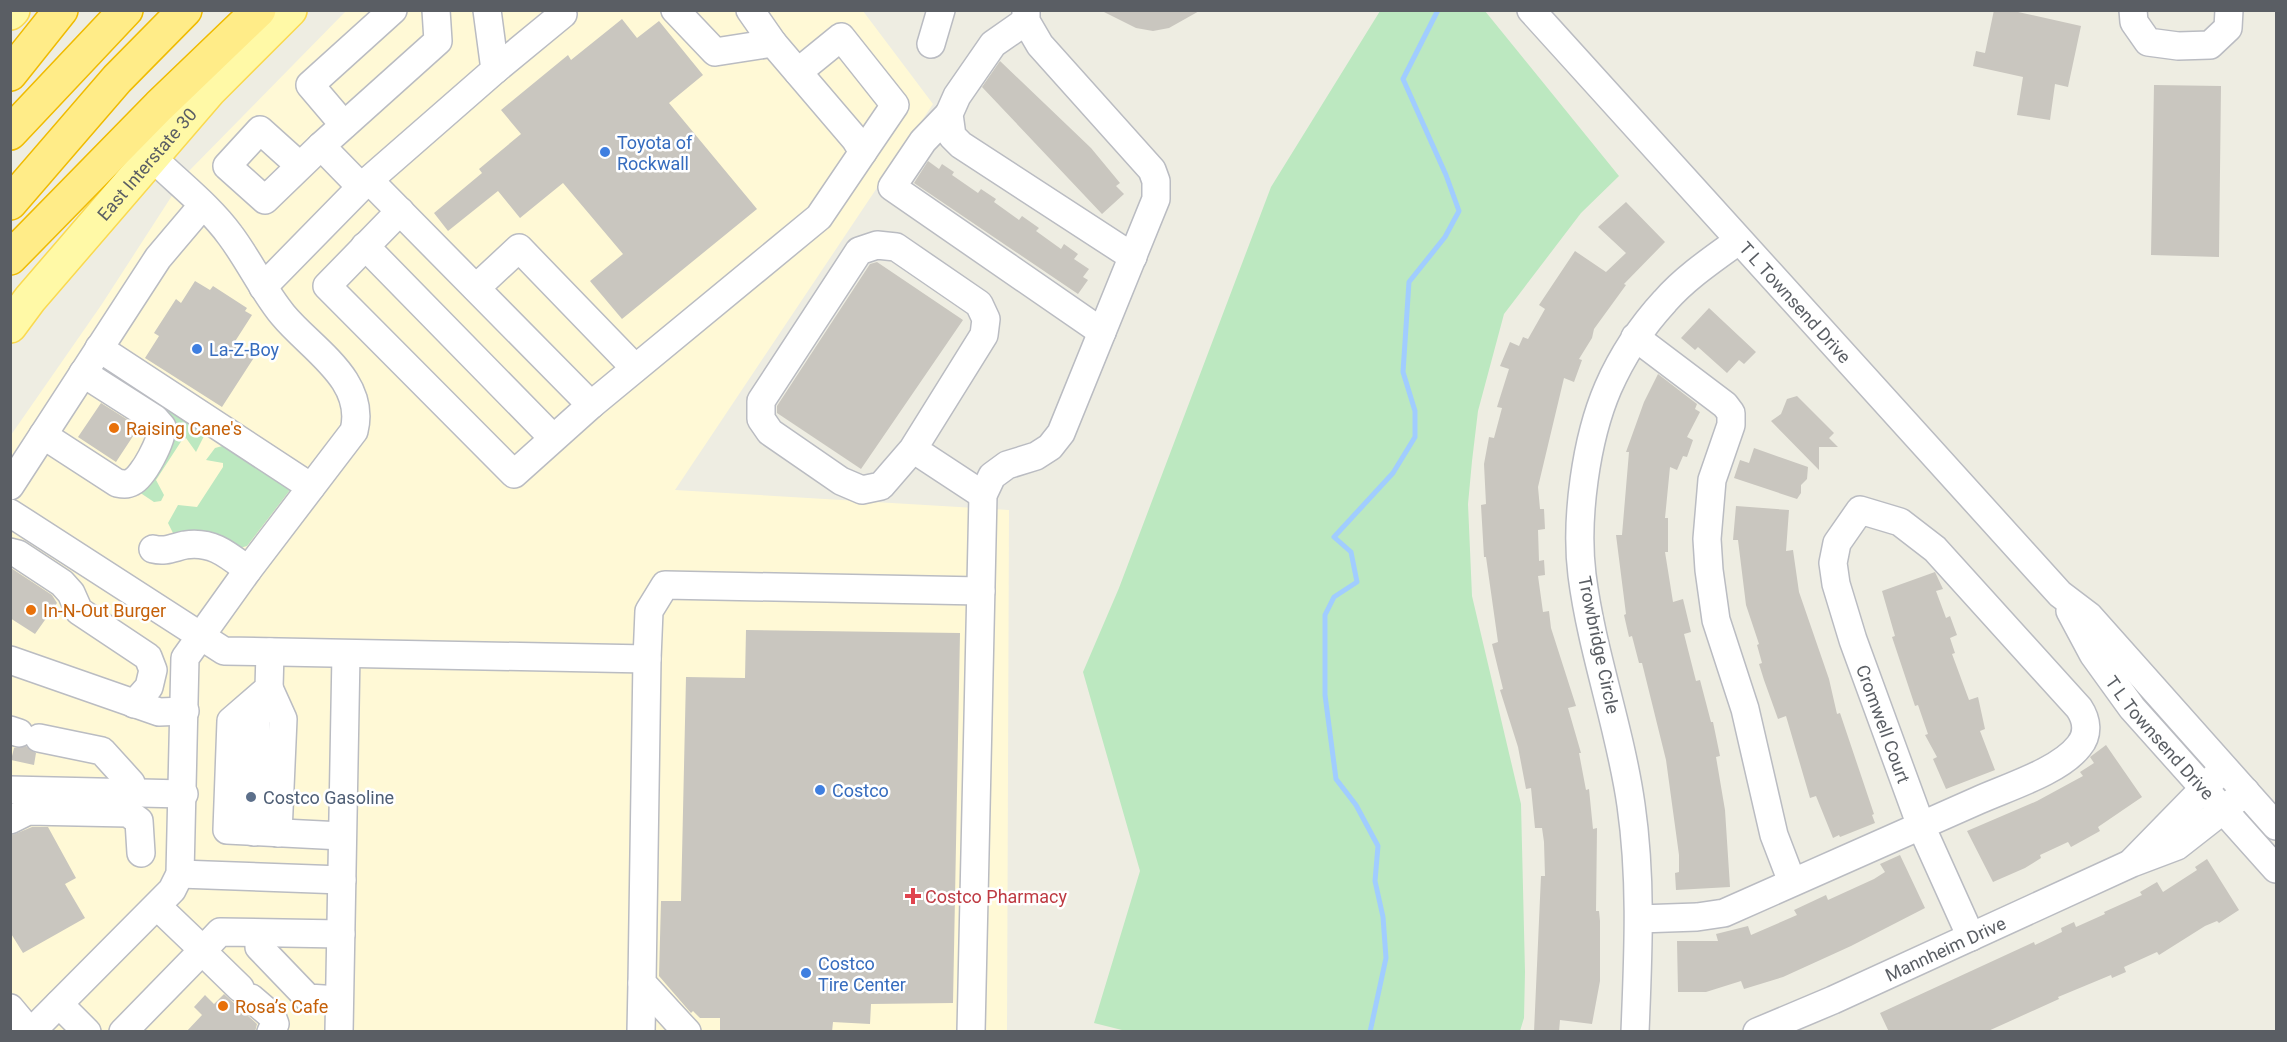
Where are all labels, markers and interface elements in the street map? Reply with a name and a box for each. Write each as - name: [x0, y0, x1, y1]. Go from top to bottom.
- street label: East Interstate 30: [92, 103, 200, 224]
- place label: Toyota of Rockwall: [617, 132, 693, 174]
- marker: Toyota of Rockwall: [598, 145, 612, 159]
- street label: T L Townsend Drive: [1735, 237, 1856, 367]
- place label: La-Z-Boy: [209, 339, 280, 360]
- marker: La-Z-Boy: [190, 342, 204, 356]
- place label: Raising Cane's: [126, 418, 242, 439]
- marker: Raising Cane's: [107, 421, 121, 435]
- street label: Trowbridge Circle: [1574, 574, 1624, 716]
- place label: In-N-Out Burger: [43, 600, 166, 621]
- marker: In-N-Out Burger: [24, 603, 38, 617]
- street label: Cromwell Court: [1852, 662, 1915, 786]
- street label: T L Townsend Drive: [2102, 671, 2219, 803]
- place label: Costco: [832, 780, 889, 801]
- marker: Costco: [813, 783, 827, 797]
- place label: Costco Gasoline: [263, 787, 394, 808]
- marker: Costco Gasoline: [244, 790, 258, 804]
- place label: Costco Pharmacy: [925, 886, 1067, 907]
- marker: Costco Pharmacy: [906, 889, 920, 903]
- street label: Mannheim Drive: [1882, 912, 2009, 985]
- place label: Costco Tire Center: [818, 953, 906, 995]
- marker: Costco Tire Center: [799, 966, 813, 980]
- place label: Rosa’s Cafe: [235, 996, 328, 1017]
- marker: Rosa’s Cafe: [216, 999, 230, 1013]

